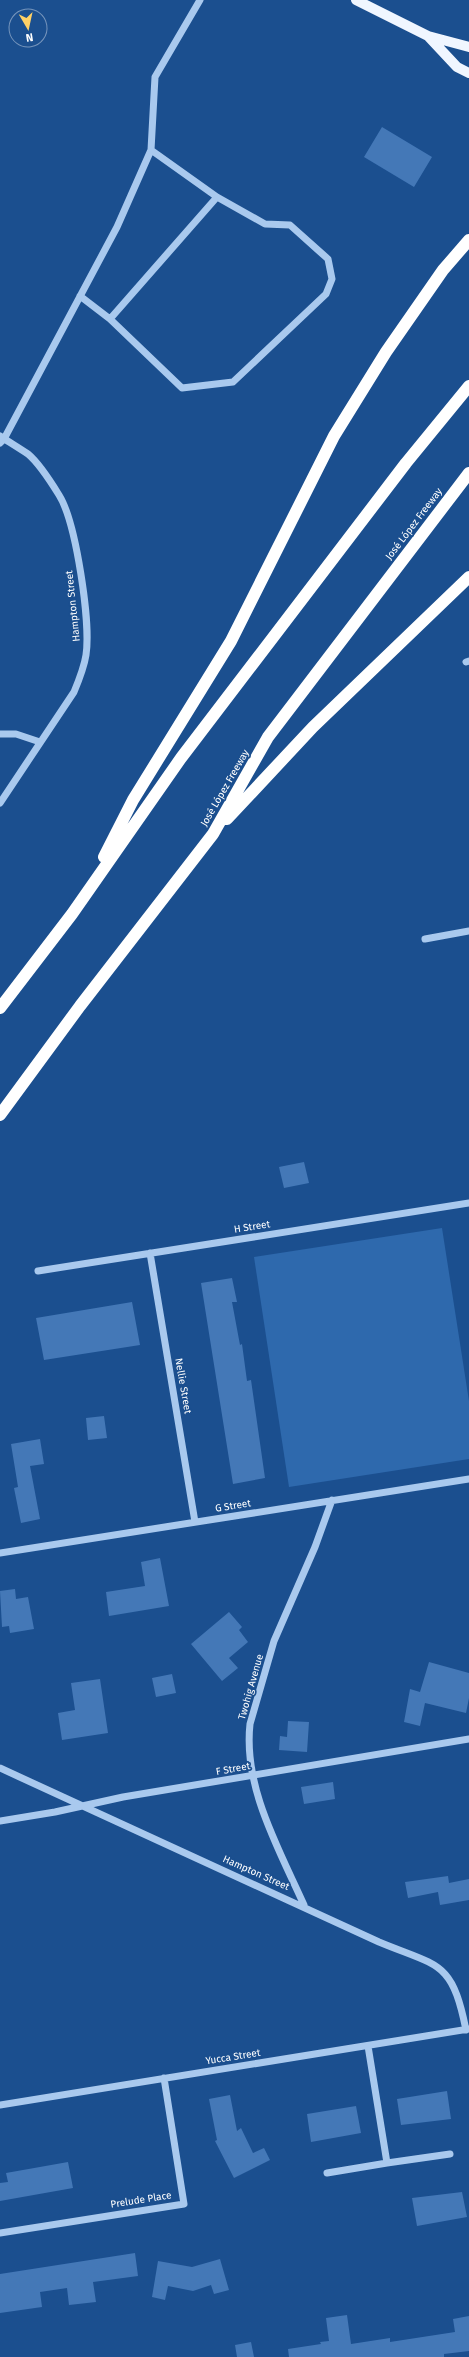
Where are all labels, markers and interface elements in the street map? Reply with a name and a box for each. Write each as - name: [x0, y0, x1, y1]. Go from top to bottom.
- north arrow: [8, 8, 48, 48]
- text: N: [25, 30, 34, 44]
- street label: José López Freeway: [383, 486, 445, 562]
- street label: Hampton Street: [63, 569, 83, 642]
- street label: José López Freeway: [198, 747, 252, 829]
- street label: H Street: [233, 1218, 271, 1236]
- street label: Nellie Street: [172, 1357, 194, 1415]
- street label: G Street: [214, 1497, 252, 1515]
- street label: Twohig Avenue: [236, 1653, 266, 1721]
- street label: F Street: [215, 1760, 252, 1778]
- street label: Hampton Street: [221, 1853, 292, 1893]
- street label: Yucca Street: [205, 2047, 262, 2067]
- street label: Prelude Place: [110, 2189, 172, 2211]

